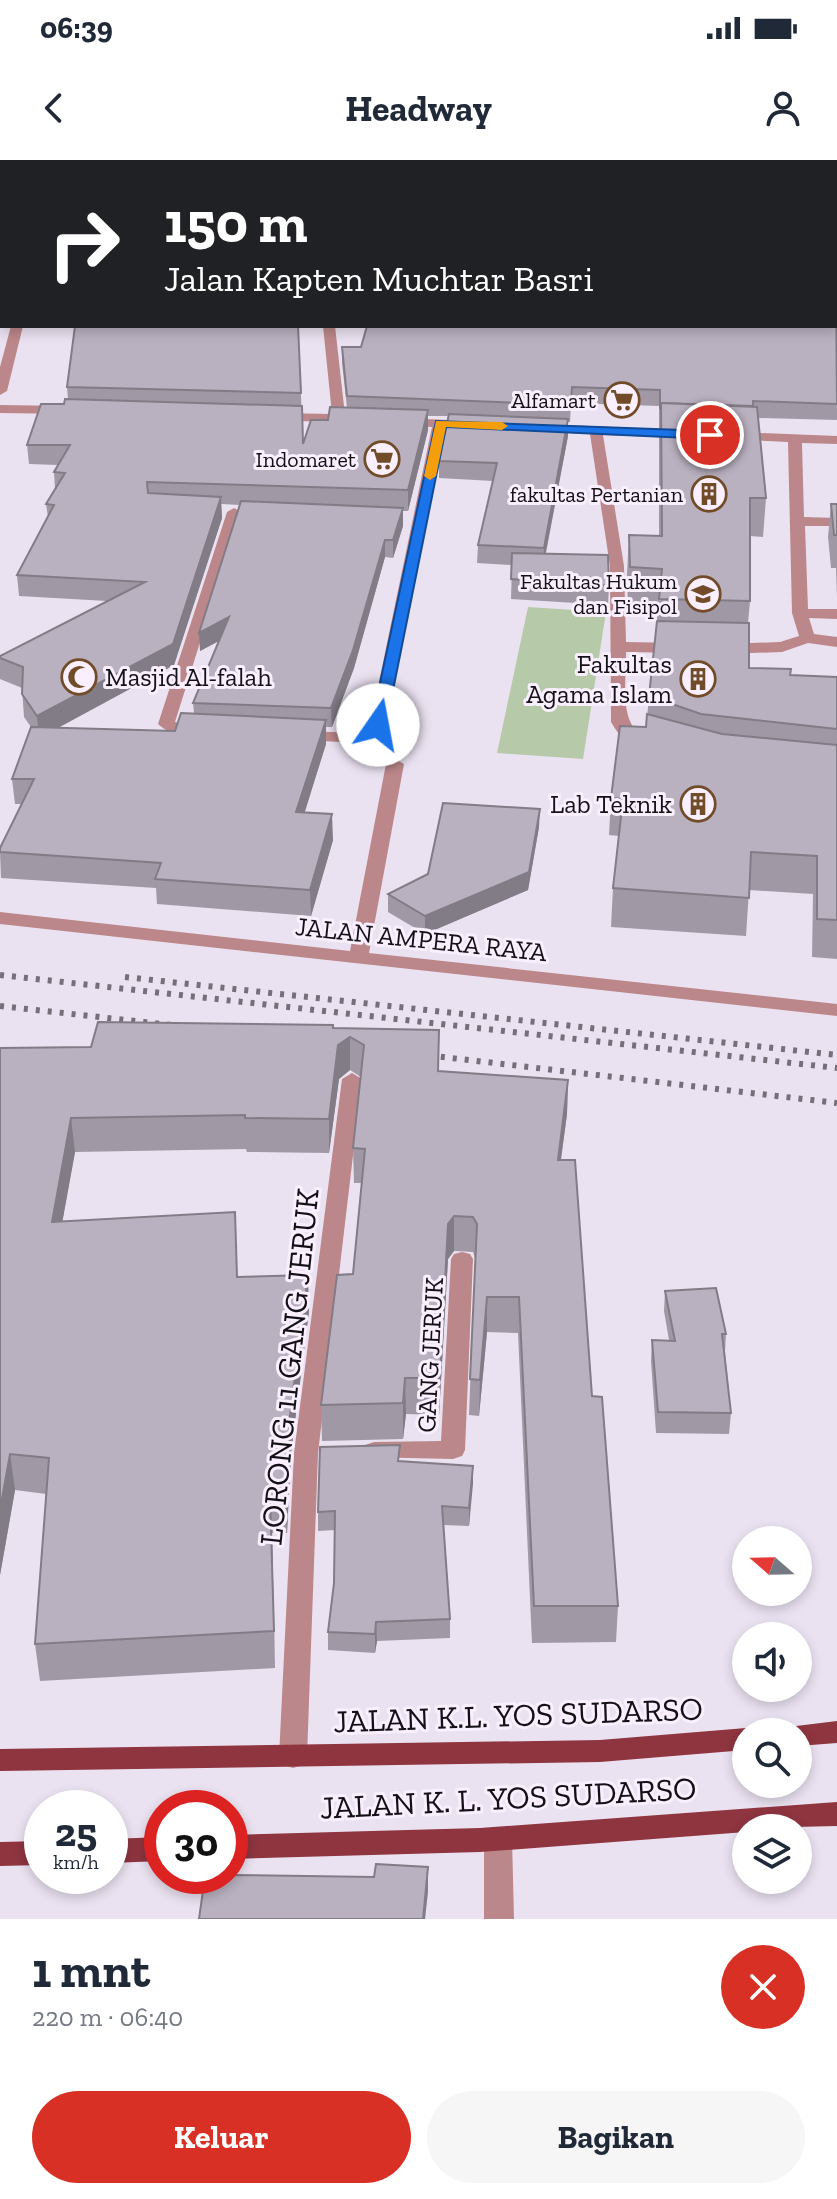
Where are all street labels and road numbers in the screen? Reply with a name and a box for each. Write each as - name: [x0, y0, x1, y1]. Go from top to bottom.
- street label: JALAN AMPERA RAYA: [294, 910, 549, 968]
- street label: LORONG 11 GANG JERUK: [251, 1186, 327, 1547]
- street label: GANG JERUK: [410, 1276, 450, 1433]
- street label: JALAN K.L. YOS SUDARSO: [333, 1690, 703, 1740]
- street label: JALAN K. L. YOS SUDARSO: [319, 1769, 697, 1827]

